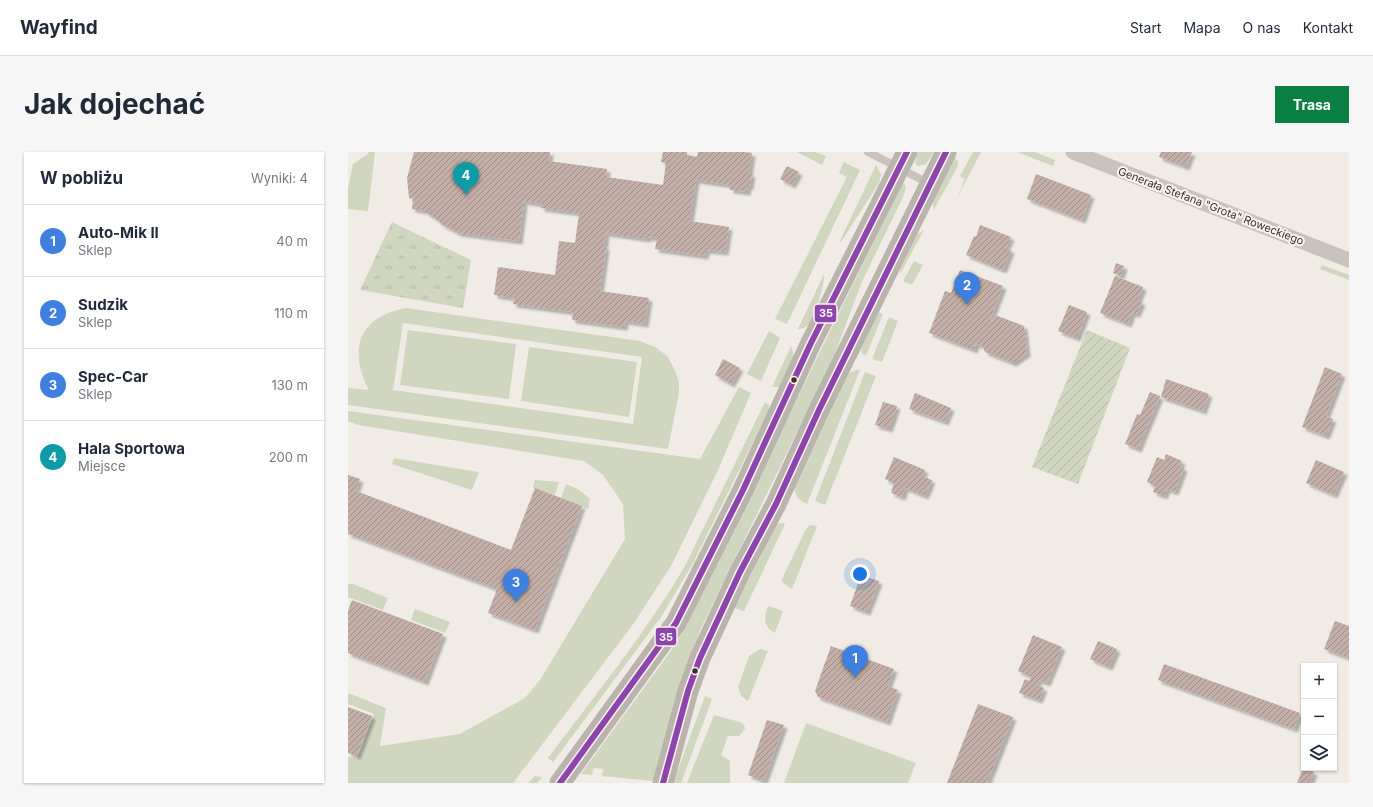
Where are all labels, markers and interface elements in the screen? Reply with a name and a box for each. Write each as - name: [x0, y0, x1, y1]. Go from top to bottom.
- text: Wayfind: [20, 16, 98, 39]
- text: Start: [1130, 19, 1161, 36]
- text: Mapa: [1183, 19, 1221, 36]
- text: O nas: [1243, 19, 1281, 36]
- text: Kontakt: [1303, 19, 1353, 36]
- button: Trasa: [1275, 86, 1349, 123]
- text: Jak dojechać: [24, 87, 205, 121]
- pin: 4: [453, 162, 479, 195]
- street label: Generała Stefana "Grota" Roweckiego: [1116, 164, 1306, 248]
- text: W pobliżu: [40, 168, 123, 188]
- text: Wyniki: 4: [251, 170, 308, 186]
- text: Auto-Mik II: [78, 223, 159, 242]
- text: 1: [50, 233, 56, 249]
- text: 40 m: [276, 233, 308, 249]
- text: Sklep: [78, 242, 112, 258]
- pin: 2: [954, 272, 980, 305]
- text: Sudzik: [78, 295, 128, 314]
- line badge: 35: [814, 304, 837, 323]
- text: 2: [49, 305, 57, 321]
- text: 110 m: [274, 305, 308, 321]
- text: 35: [819, 306, 833, 320]
- text: Sklep: [78, 314, 112, 330]
- text: Spec-Car: [78, 367, 148, 386]
- unlabelled marker: [789, 375, 799, 385]
- text: 3: [49, 377, 57, 393]
- text: 130 m: [271, 377, 308, 393]
- text: Sklep: [78, 386, 112, 402]
- text: Hala Sportowa: [78, 439, 185, 458]
- text: 4: [49, 449, 57, 465]
- text: 200 m: [269, 449, 308, 465]
- text: Miejsce: [78, 458, 126, 474]
- your location: [850, 564, 870, 584]
- pin: 3: [503, 569, 529, 602]
- line badge: 35: [655, 627, 677, 646]
- text: 35: [659, 630, 673, 644]
- pin: 1: [842, 645, 868, 678]
- map controls: [1301, 663, 1337, 771]
- button: +: [1301, 663, 1337, 699]
- unlabelled marker: [690, 666, 700, 676]
- button: −: [1301, 699, 1337, 735]
- button: layers: [1301, 735, 1337, 771]

